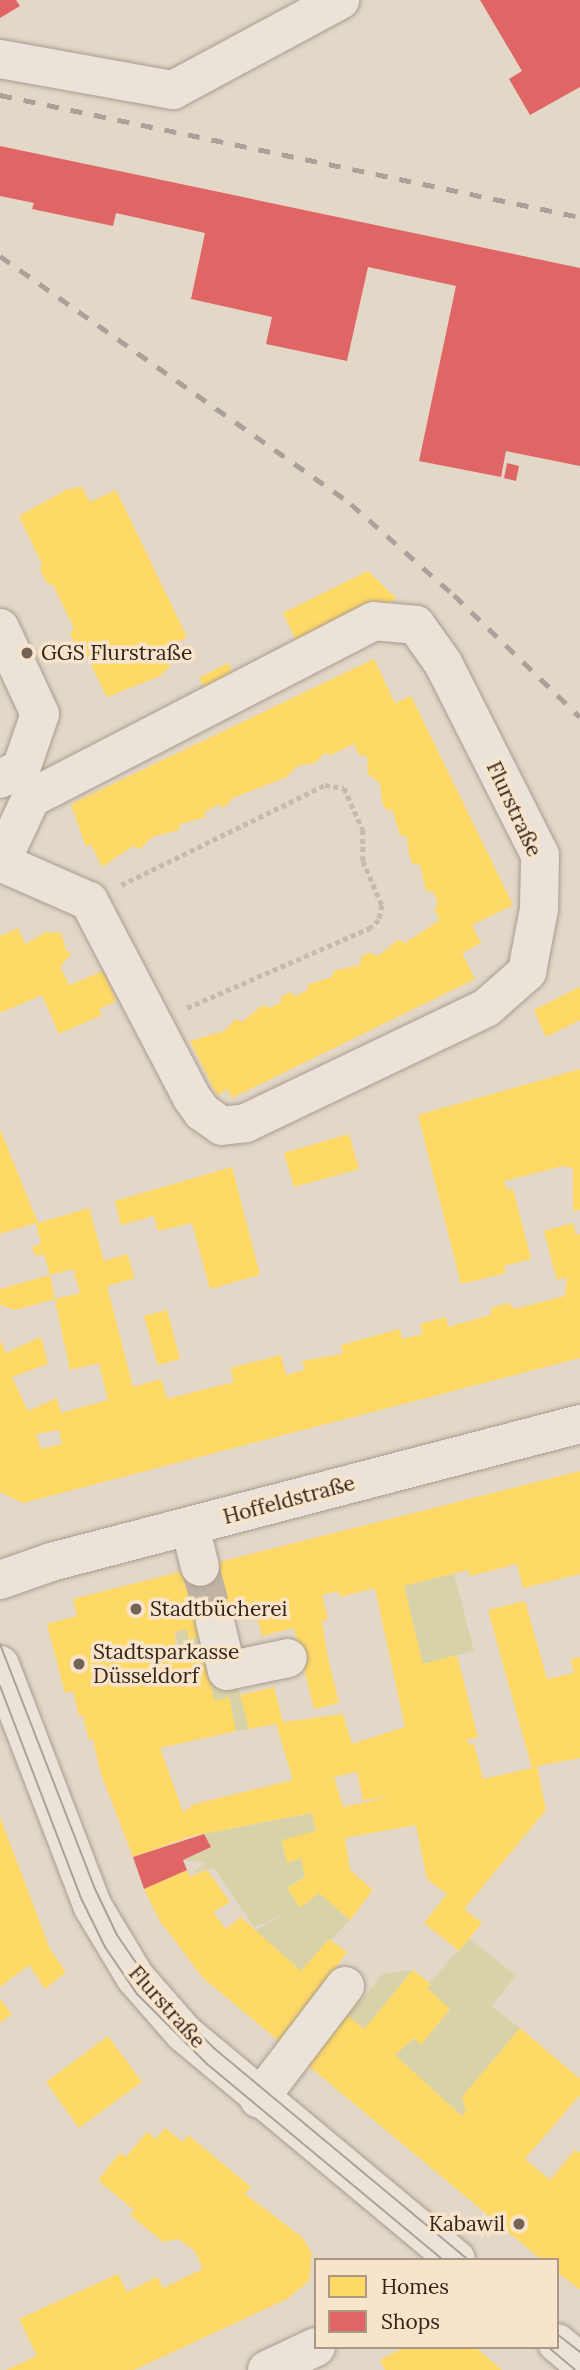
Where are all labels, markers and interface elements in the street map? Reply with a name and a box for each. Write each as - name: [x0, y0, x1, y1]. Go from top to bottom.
- place label: GGS Flurstraße: [41, 640, 192, 666]
- marker: GGS Flurstraße: [19, 645, 35, 661]
- street label: Flurstraße: [481, 757, 547, 861]
- street label: Hoffeldstraße: [220, 1470, 358, 1530]
- place label: Stadtbücherei: [150, 1596, 287, 1622]
- marker: Stadtbücherei: [128, 1601, 144, 1617]
- place label: Stadtsparkasse Düsseldorf: [93, 1639, 239, 1689]
- marker: Stadtsparkasse Düsseldorf: [71, 1656, 87, 1672]
- street label: Flurstraße: [123, 1961, 211, 2053]
- place label: Kabawil: [429, 2211, 505, 2237]
- marker: Kabawil: [511, 2216, 527, 2232]
- legend: [314, 2258, 559, 2349]
- text: Homes: [381, 2273, 449, 2300]
- text: Shops: [381, 2308, 440, 2335]

